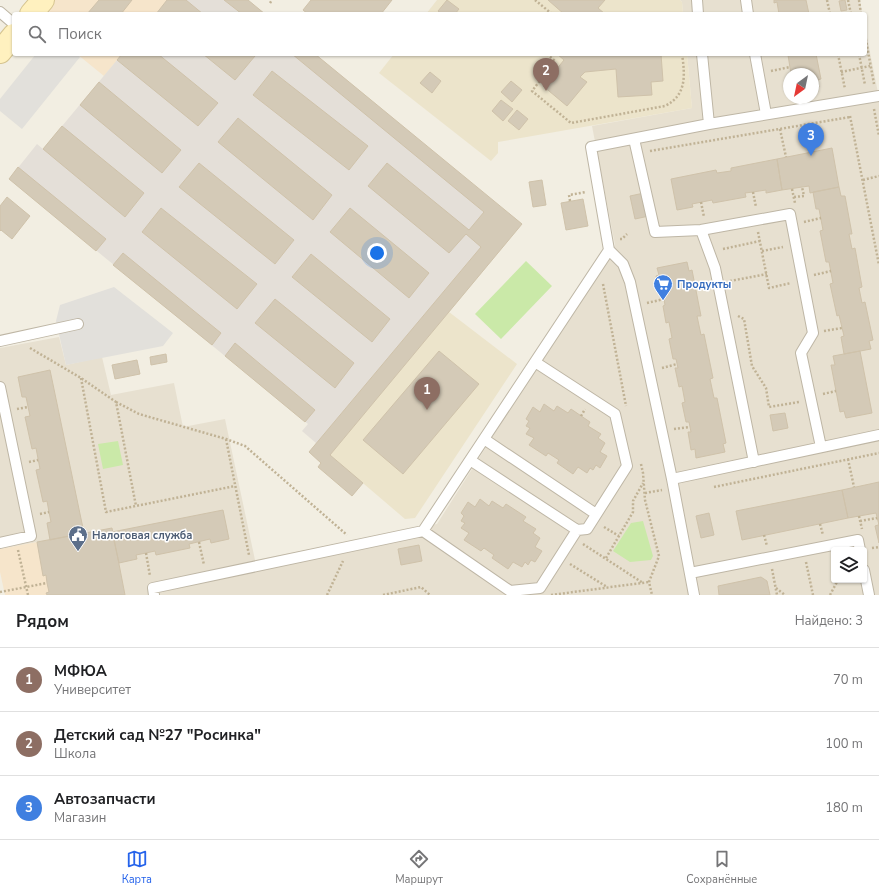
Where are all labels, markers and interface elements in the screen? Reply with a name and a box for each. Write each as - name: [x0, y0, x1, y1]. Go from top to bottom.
- search box: [12, 12, 867, 56]
- icon: search: [26, 23, 48, 45]
- text: Поиск: [58, 24, 102, 44]
- pin: 2: [533, 58, 559, 91]
- north arrow: [783, 68, 819, 104]
- pin: 3: [798, 123, 824, 156]
- your location: [367, 243, 387, 263]
- supermarket icon: Продукты: [652, 273, 674, 301]
- place label: Продукты: [677, 277, 731, 292]
- pin: 1: [414, 377, 440, 410]
- public building icon: Налоговая служба: [67, 524, 89, 552]
- place label: Налоговая служба: [92, 528, 192, 543]
- map controls: [831, 547, 867, 583]
- button: layers: [831, 547, 867, 583]
- text: Рядом: [16, 610, 69, 633]
- text: Найдено: 3: [795, 612, 863, 630]
- text: МФЮА: [54, 661, 107, 681]
- text: 1: [25, 671, 33, 689]
- text: 70 m: [833, 671, 863, 689]
- text: Университет: [54, 681, 131, 699]
- text: Детский сад №27 "Росинка": [54, 725, 261, 745]
- text: 2: [25, 735, 33, 753]
- text: 100 m: [825, 735, 863, 753]
- text: Школа: [54, 745, 96, 763]
- text: Автозапчасти: [54, 789, 155, 809]
- text: 3: [25, 799, 33, 817]
- text: 180 m: [825, 799, 863, 817]
- text: Магазин: [54, 809, 106, 827]
- tab: Карта: [122, 848, 152, 887]
- tab: Маршрут: [395, 848, 443, 887]
- tab: Сохранённые: [686, 848, 757, 887]

